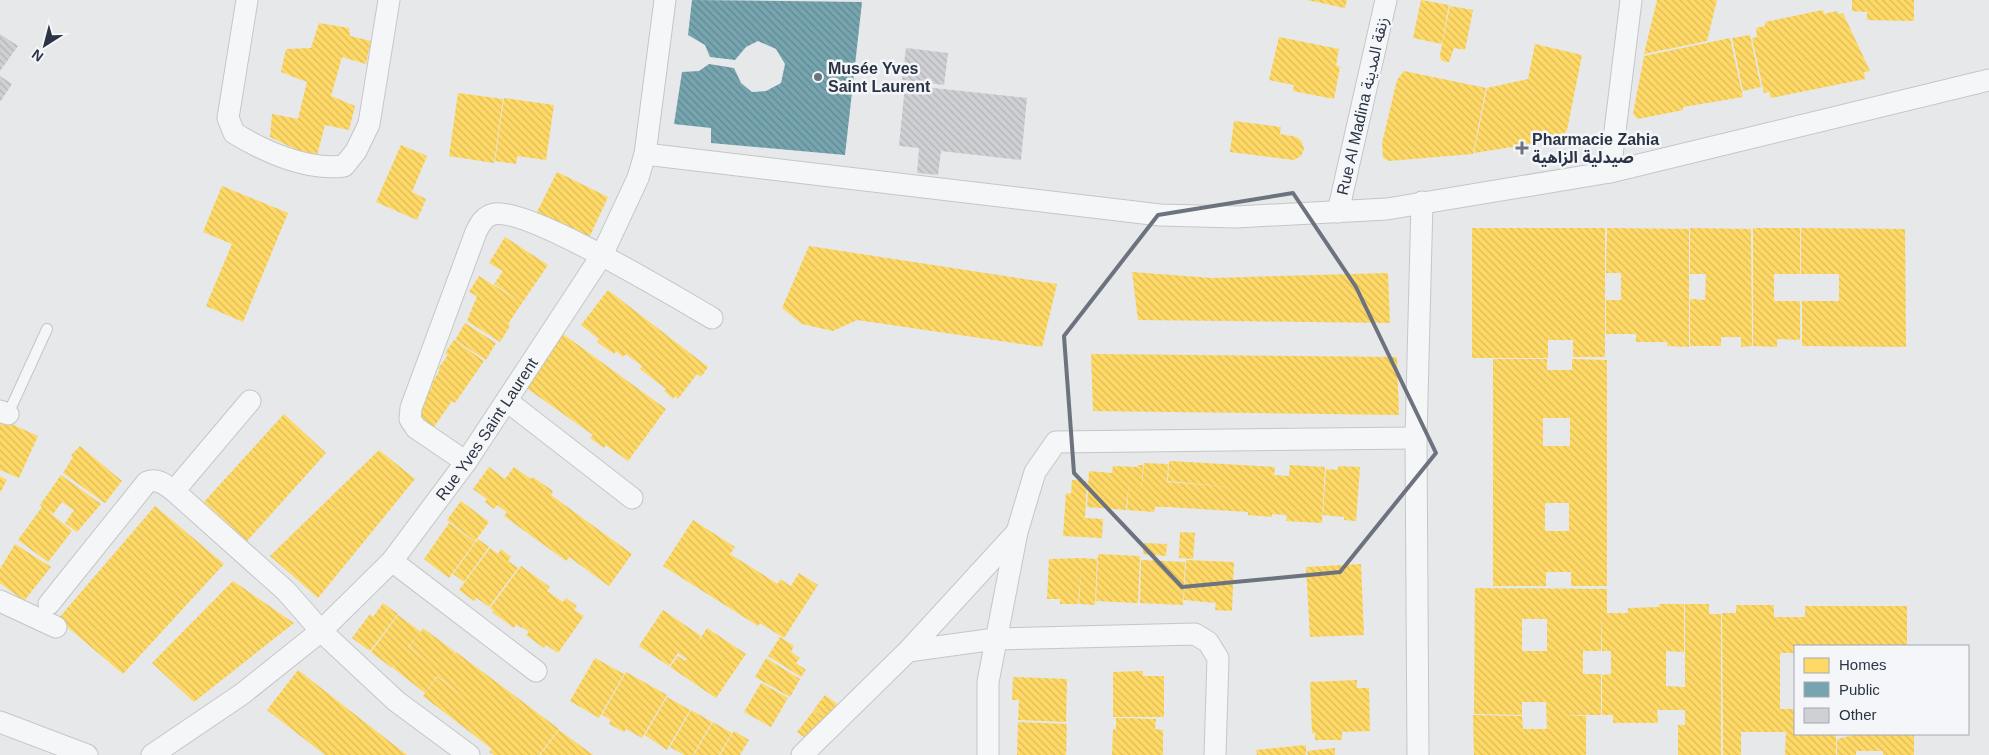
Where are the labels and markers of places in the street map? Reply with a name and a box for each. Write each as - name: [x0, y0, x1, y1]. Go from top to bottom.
- place label: Musée Yves Saint Laurent: [828, 60, 931, 95]
- marker: Musée Yves Saint Laurent: [812, 71, 824, 83]
- place label: Pharmacie Zahia صيدلية الزاهية: [1532, 131, 1659, 167]
- marker: Pharmacie Zahia صيدلية الزاهية: [1516, 142, 1528, 154]

